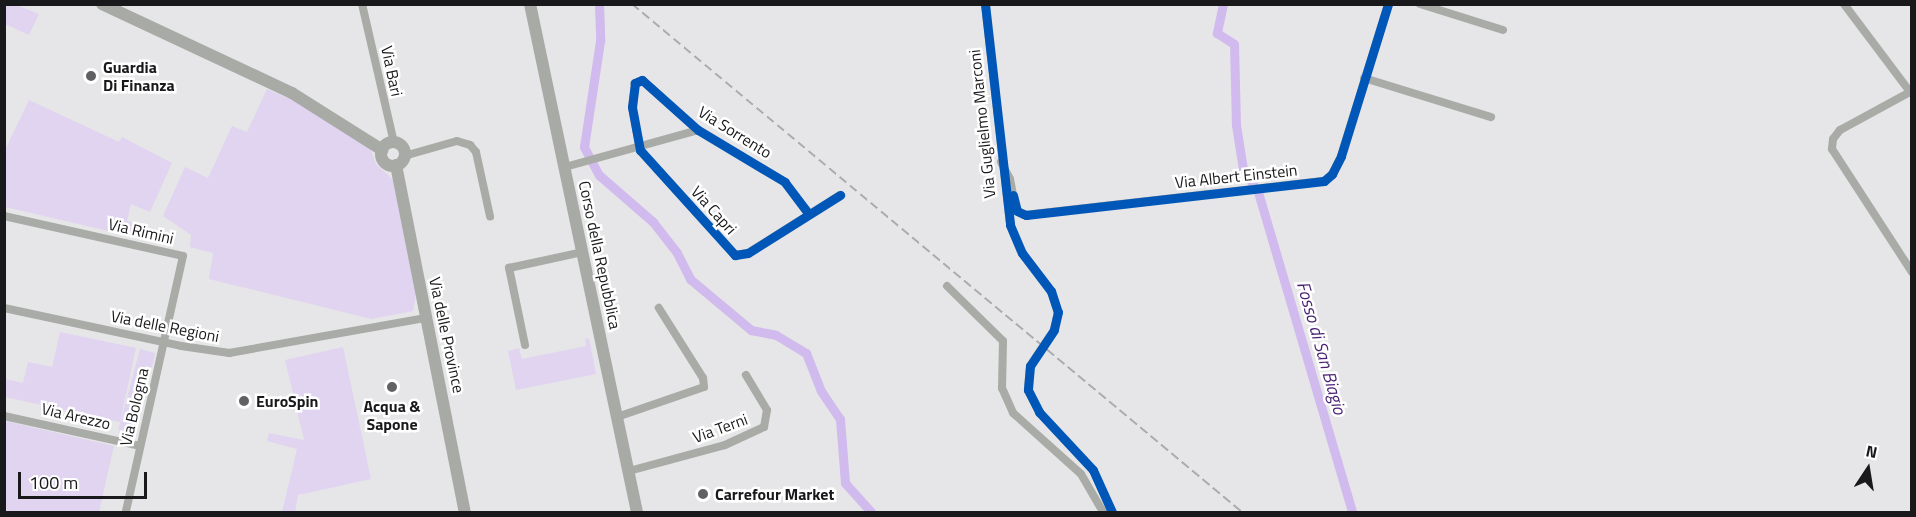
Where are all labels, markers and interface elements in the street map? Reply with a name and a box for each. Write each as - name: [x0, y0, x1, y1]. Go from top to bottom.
- street label: Via Bari: [377, 44, 407, 98]
- street label: Via Guglielmo Marconi: [965, 49, 999, 199]
- place label: Guardia Di Finanza: [103, 57, 175, 95]
- marker: Guardia Di Finanza: [84, 69, 98, 83]
- street label: Via Sorrento: [695, 102, 775, 162]
- street label: Via Albert Einstein: [1174, 160, 1298, 192]
- street label: Corso della Repubblica: [575, 179, 625, 331]
- street label: Via Capri: [687, 182, 741, 238]
- street label: Via Rimini: [106, 214, 176, 248]
- street label: Via delle Province: [425, 275, 469, 395]
- water label: Fosso di San Biagio: [1292, 279, 1350, 417]
- street label: Via delle Regioni: [109, 306, 221, 346]
- street label: Via Bologna: [116, 366, 152, 448]
- marker: Acqua & Sapone: [385, 380, 399, 394]
- place label: EuroSpin: [256, 391, 318, 411]
- marker: EuroSpin: [237, 394, 251, 408]
- place label: Acqua & Sapone: [363, 396, 421, 434]
- street label: Via Arezzo: [40, 399, 112, 433]
- street label: Via Terni: [690, 409, 750, 447]
- north arrow: [1838, 439, 1898, 499]
- text: N: [1864, 439, 1880, 464]
- scale bar: [21, 460, 150, 498]
- text: 100 m: [29, 469, 78, 496]
- place label: Carrefour Market: [715, 484, 834, 504]
- marker: Carrefour Market: [696, 487, 710, 501]

